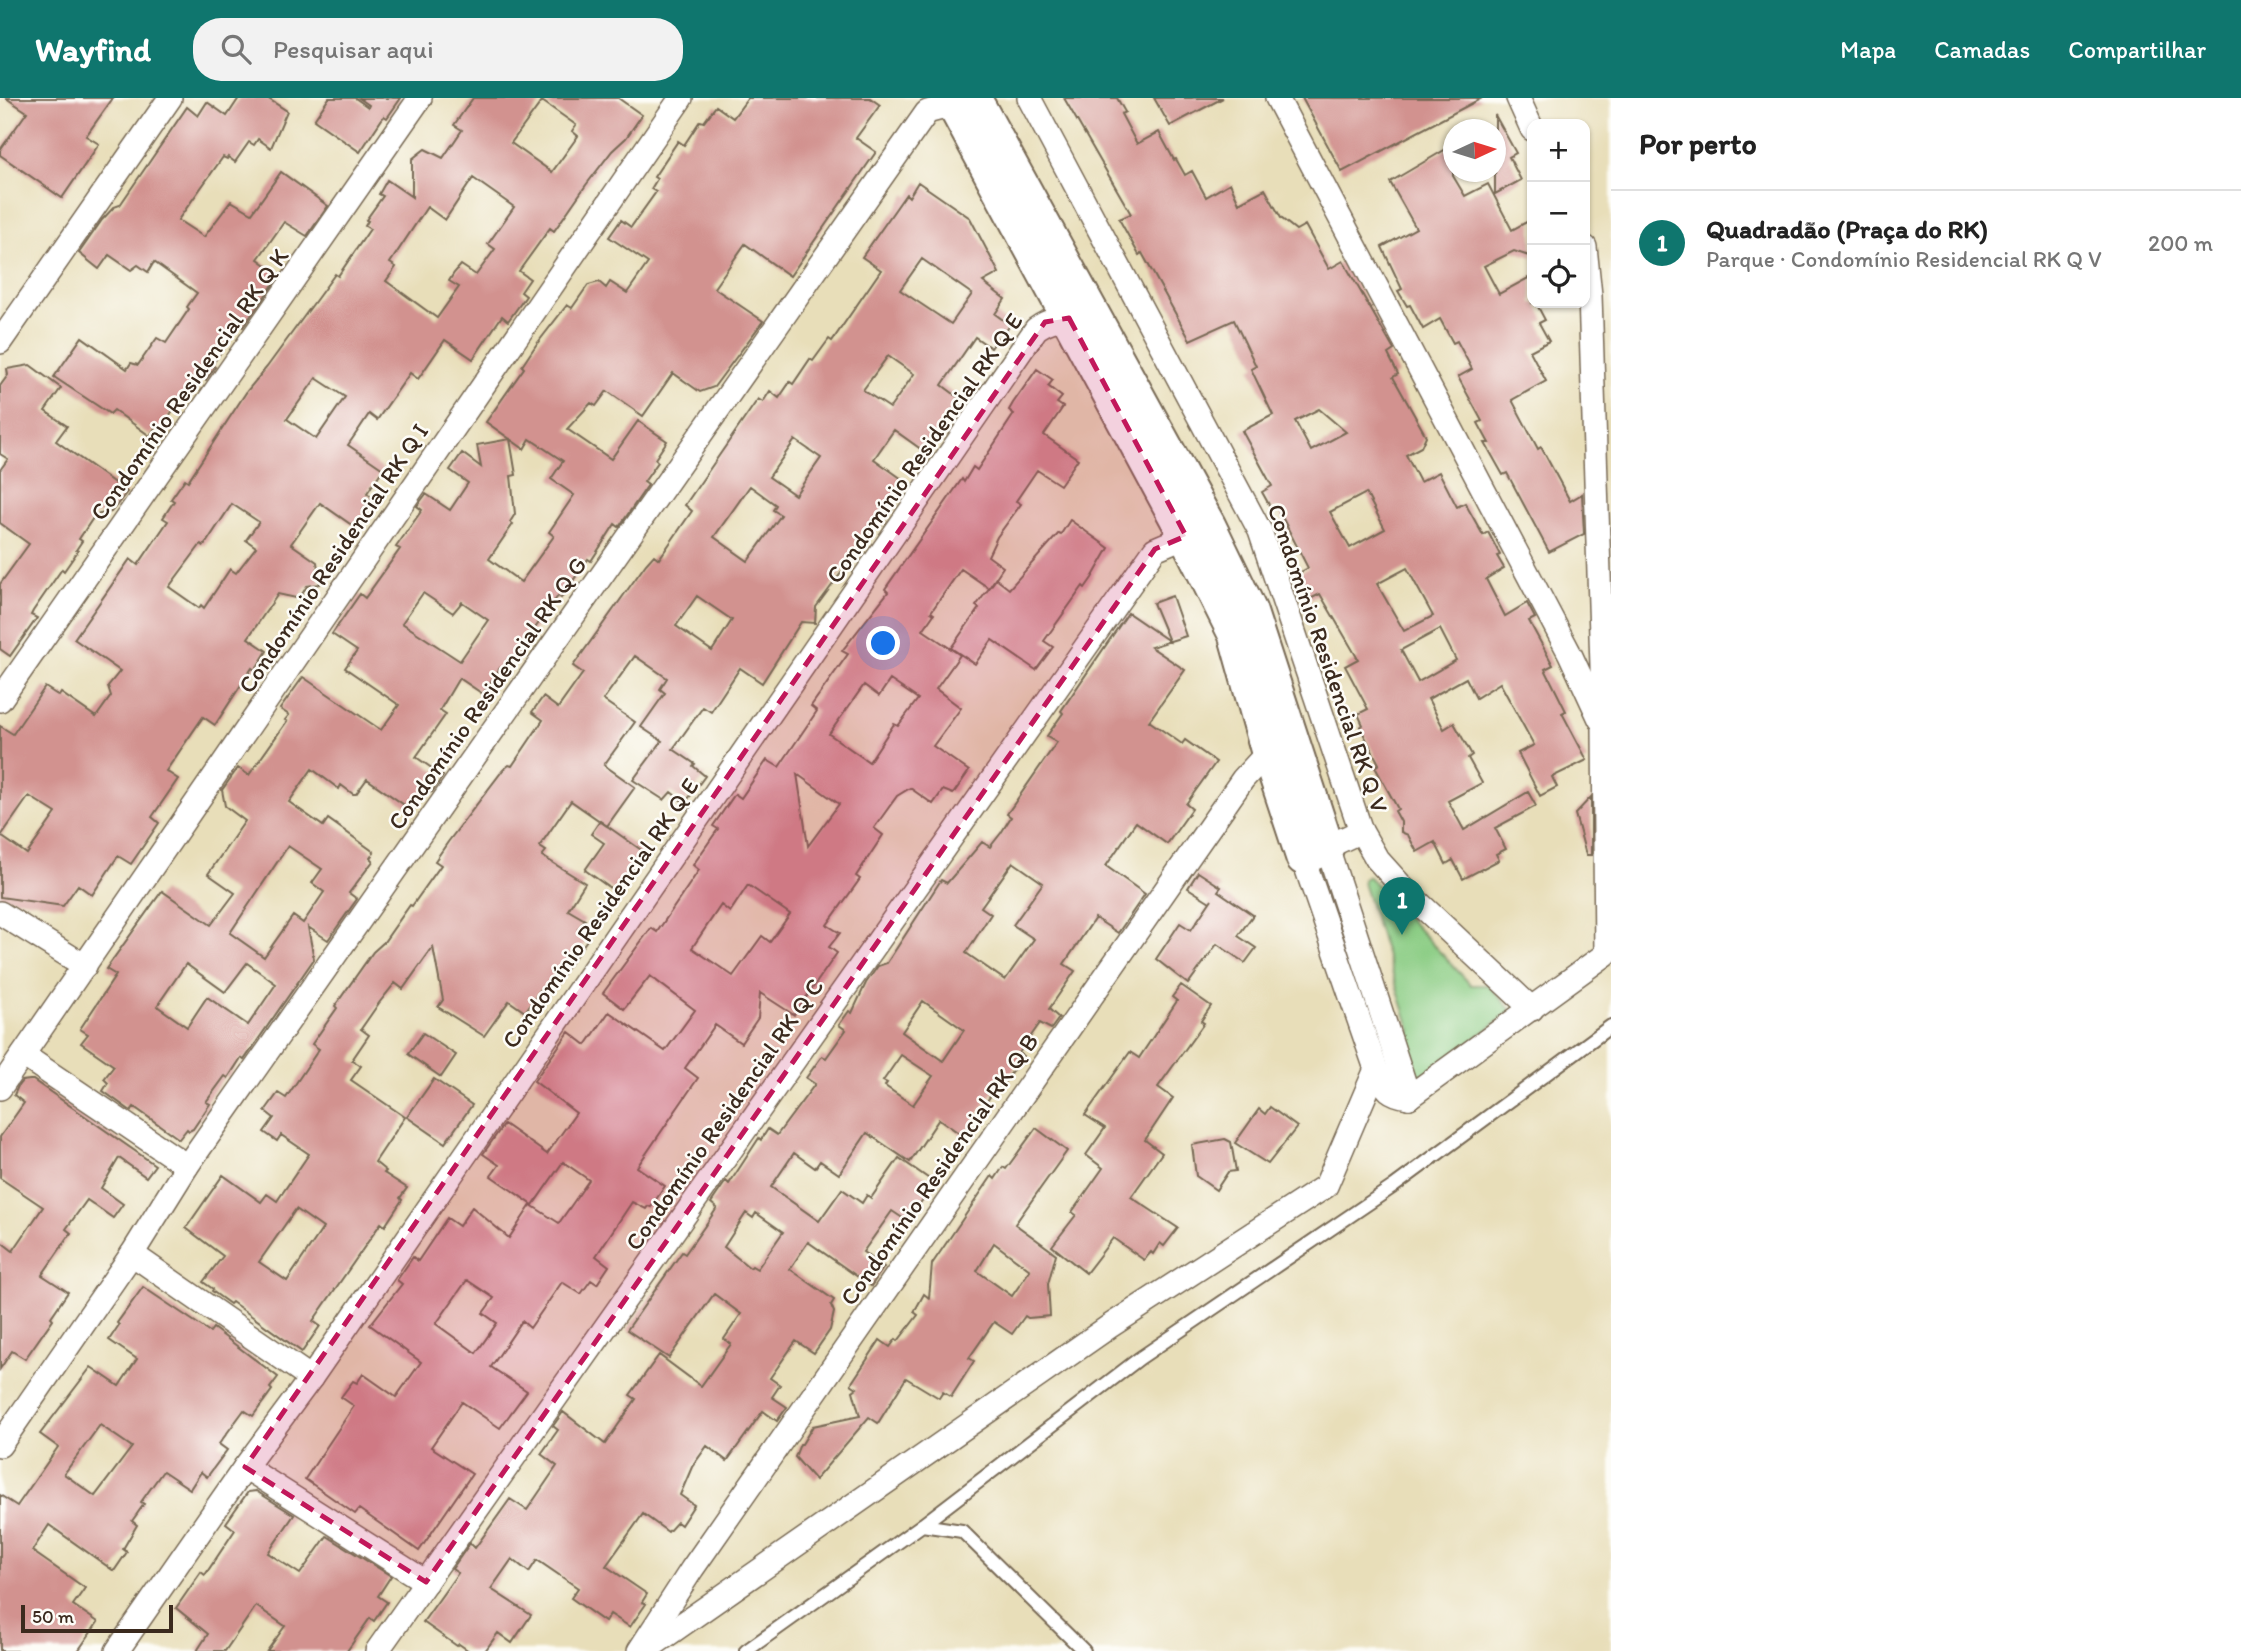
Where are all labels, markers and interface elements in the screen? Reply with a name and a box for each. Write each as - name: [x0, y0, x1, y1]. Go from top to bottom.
- search box: [193, 18, 683, 81]
- text: Wayfind: [35, 30, 151, 69]
- icon: search: [217, 30, 255, 68]
- text: Pesquisar aqui: [273, 33, 434, 65]
- text: Mapa: [1840, 35, 1896, 64]
- text: Camadas: [1934, 35, 2030, 64]
- text: Compartilhar: [2068, 35, 2206, 64]
- north arrow: [1443, 119, 1506, 182]
- map controls: [1527, 119, 1590, 308]
- button: +: [1527, 119, 1590, 182]
- text: Por perto: [1639, 125, 1757, 162]
- button: −: [1527, 182, 1590, 245]
- text: Quadradão (Praça do RK): [1706, 213, 1988, 245]
- text: 1: [1657, 229, 1667, 257]
- text: 200 m: [2148, 229, 2213, 257]
- street label: Condomínio Residencial RK Q K: [84, 242, 295, 526]
- button: locate: [1527, 245, 1590, 308]
- text: Parque · Condomínio Residencial RK Q V: [1706, 245, 2102, 273]
- street label: Condomínio Residencial RK Q E: [819, 307, 1029, 589]
- street label: Condomínio Residencial RK Q I: [232, 418, 434, 698]
- street label: Condomínio Residencial RK Q V: [1261, 500, 1395, 816]
- street label: Condomínio Residencial RK Q G: [381, 551, 593, 835]
- your location: [866, 626, 900, 660]
- street label: Condomínio Residencial RK Q E: [495, 772, 705, 1054]
- pin: 1: [1379, 877, 1425, 935]
- street label: Condomínio Residencial RK Q C: [619, 972, 829, 1256]
- street label: Condomínio Residencial RK Q B: [834, 1027, 1044, 1311]
- scale bar: [21, 1602, 173, 1634]
- text: 50 m: [32, 1605, 74, 1628]

